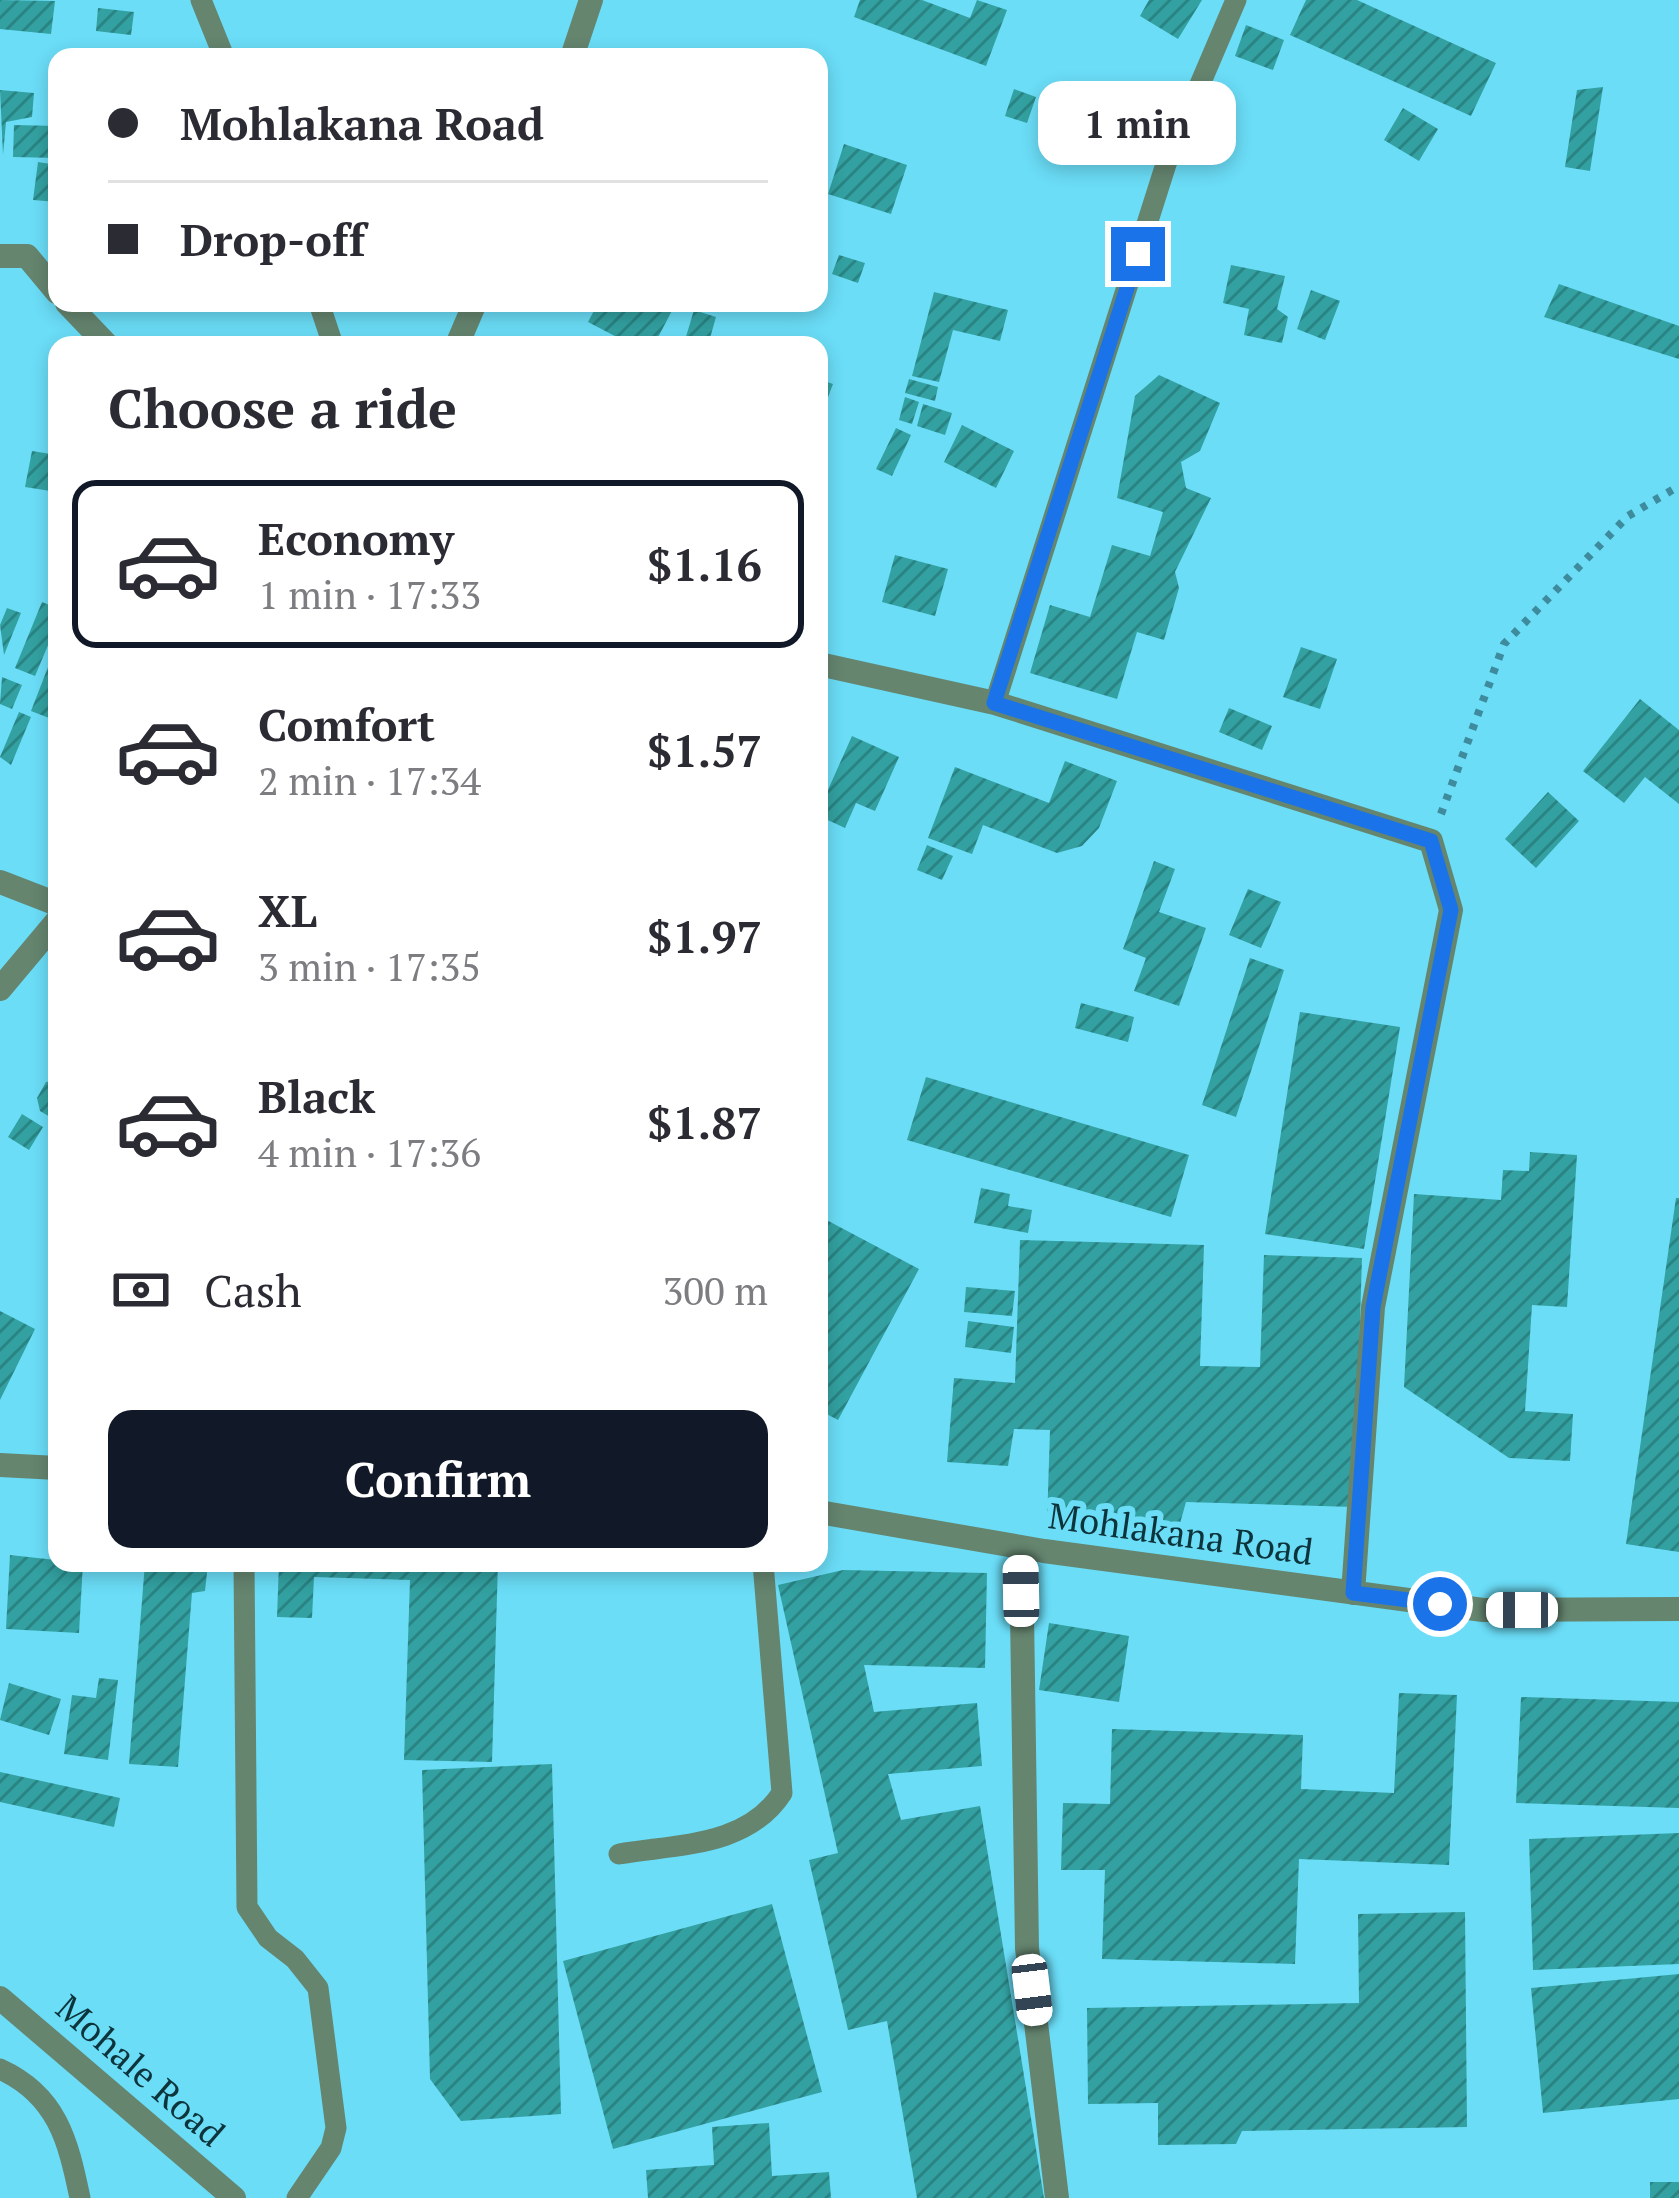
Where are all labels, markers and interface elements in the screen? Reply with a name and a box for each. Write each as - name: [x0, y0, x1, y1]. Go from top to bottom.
- callout: 1 min: [1039, 80, 1237, 164]
- text: Mohlakana Road: [180, 93, 544, 153]
- text: 1 min: [1084, 97, 1190, 149]
- text: Drop-off: [180, 209, 366, 269]
- route end: [1111, 227, 1165, 281]
- text: Choose a ride: [108, 372, 457, 443]
- text: Economy: [258, 508, 454, 568]
- icon: car: [114, 510, 222, 618]
- text: $1.16: [647, 534, 762, 594]
- text: 1 min · 17:33: [258, 568, 481, 620]
- text: Comfort: [258, 694, 435, 754]
- icon: car: [114, 696, 222, 804]
- text: $1.57: [647, 720, 762, 780]
- text: 2 min · 17:34: [258, 754, 481, 806]
- text: XL: [258, 880, 317, 940]
- icon: car: [114, 882, 222, 990]
- text: $1.97: [647, 906, 762, 966]
- text: 3 min · 17:35: [258, 940, 481, 992]
- text: Black: [258, 1066, 375, 1126]
- icon: car: [114, 1068, 222, 1176]
- text: $1.87: [647, 1092, 762, 1152]
- text: 4 min · 17:36: [258, 1126, 481, 1178]
- icon: cash: [108, 1257, 174, 1323]
- text: Cash: [204, 1260, 302, 1320]
- text: 300 m: [663, 1264, 768, 1316]
- button: Confirm: [108, 1410, 768, 1548]
- street label: Mohlakana Road: [1046, 1491, 1316, 1575]
- car: [1002, 1555, 1040, 1627]
- route start: [1413, 1577, 1467, 1631]
- car: [1486, 1592, 1558, 1628]
- car: [1010, 1952, 1054, 2028]
- street label: Mohale Road: [47, 1984, 235, 2156]

